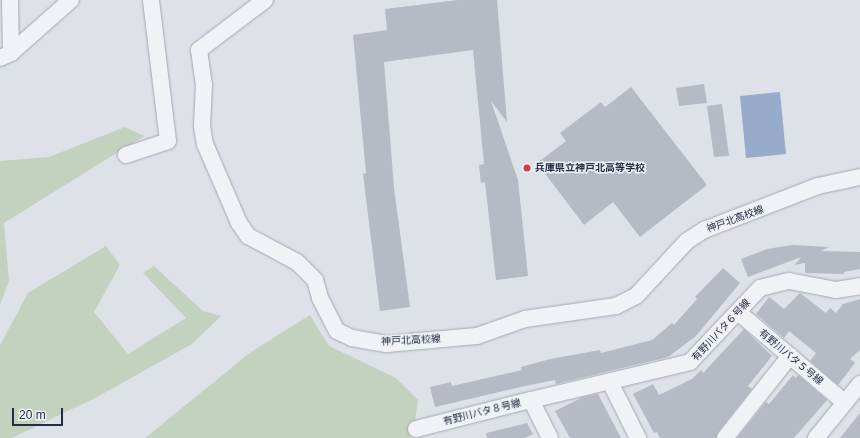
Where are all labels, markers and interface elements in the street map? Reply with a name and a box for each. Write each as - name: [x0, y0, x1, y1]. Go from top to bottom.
- place label: 兵庫県立神戸北高等学校: [535, 162, 645, 174]
- marker: 兵庫県立神戸北高等学校: [522, 163, 532, 173]
- street label: 神戸北高校線: [705, 203, 765, 235]
- street label: 有野川バタ６号線: [689, 297, 753, 363]
- street label: 有野川バタ５号線: [757, 327, 825, 387]
- street label: 神戸北高校線: [381, 332, 441, 348]
- street label: 有野川バタ８号線: [442, 397, 522, 427]
- scale bar: [14, 400, 65, 426]
- text: 20 m: [19, 408, 46, 422]

